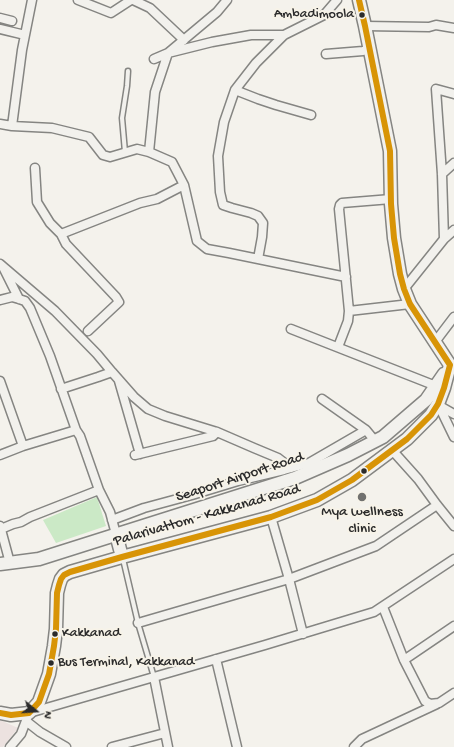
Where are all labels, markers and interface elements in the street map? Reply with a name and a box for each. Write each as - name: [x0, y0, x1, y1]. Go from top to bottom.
- place label: Ambadimoola: [274, 7, 354, 23]
- marker: Ambadimoola: [357, 10, 367, 20]
- street label: Seaport Airport Road: [174, 449, 306, 507]
- unlabelled marker: [359, 466, 369, 476]
- street label: Palarivattom - Kakkanad Road: [112, 481, 302, 551]
- marker: Mya wellness clinic: [356, 491, 368, 503]
- place label: Mya wellness clinic: [321, 504, 403, 539]
- place label: Kakkanad: [62, 626, 120, 642]
- marker: Kakkanad: [50, 629, 60, 639]
- place label: Bus Terminal, Kakkanad: [58, 655, 194, 671]
- marker: Bus Terminal, Kakkanad: [46, 658, 56, 668]
- north arrow: [16, 691, 56, 731]
- text: N: [41, 709, 54, 720]

